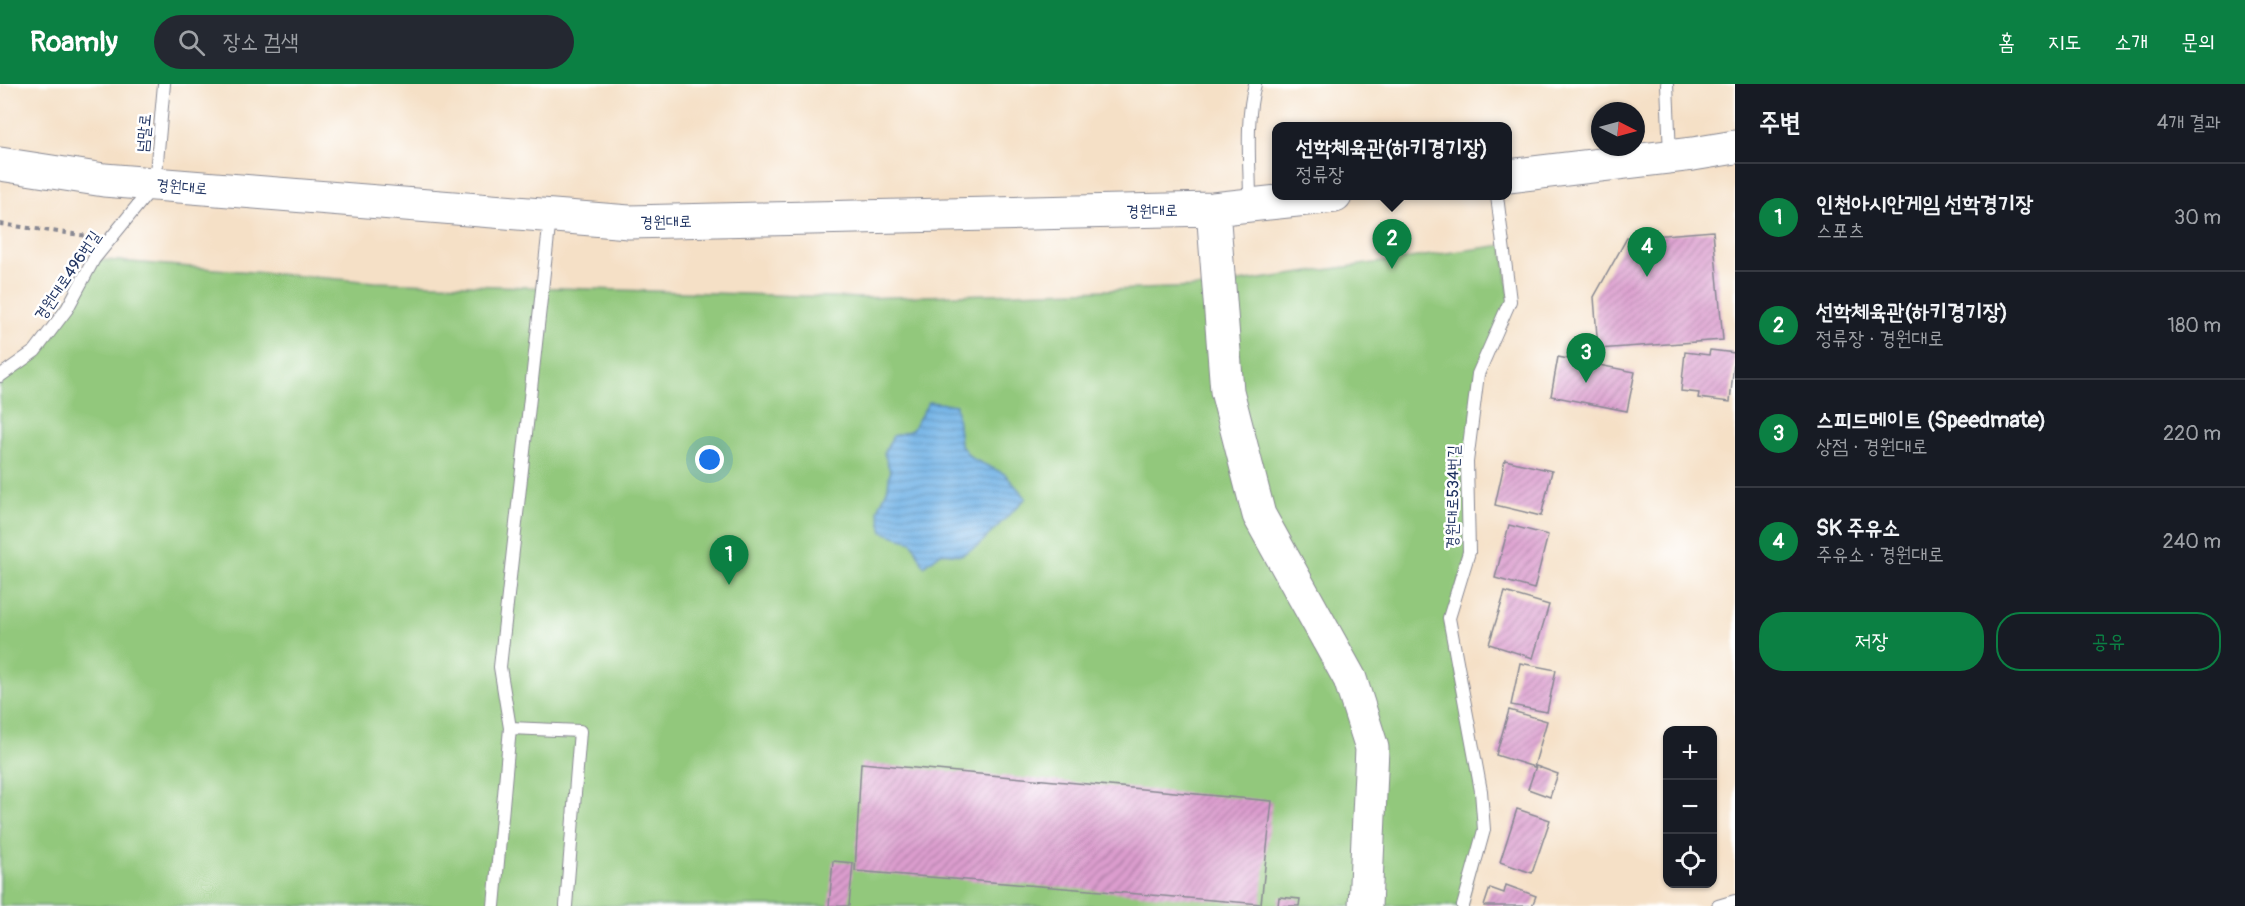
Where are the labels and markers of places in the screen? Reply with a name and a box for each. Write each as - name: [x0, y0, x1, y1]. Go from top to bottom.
- pin: 2: [1372, 220, 1412, 269]
- pin: 4: [1628, 228, 1666, 277]
- pin: 3: [1566, 334, 1606, 383]
- pin: 1: [710, 536, 748, 585]

